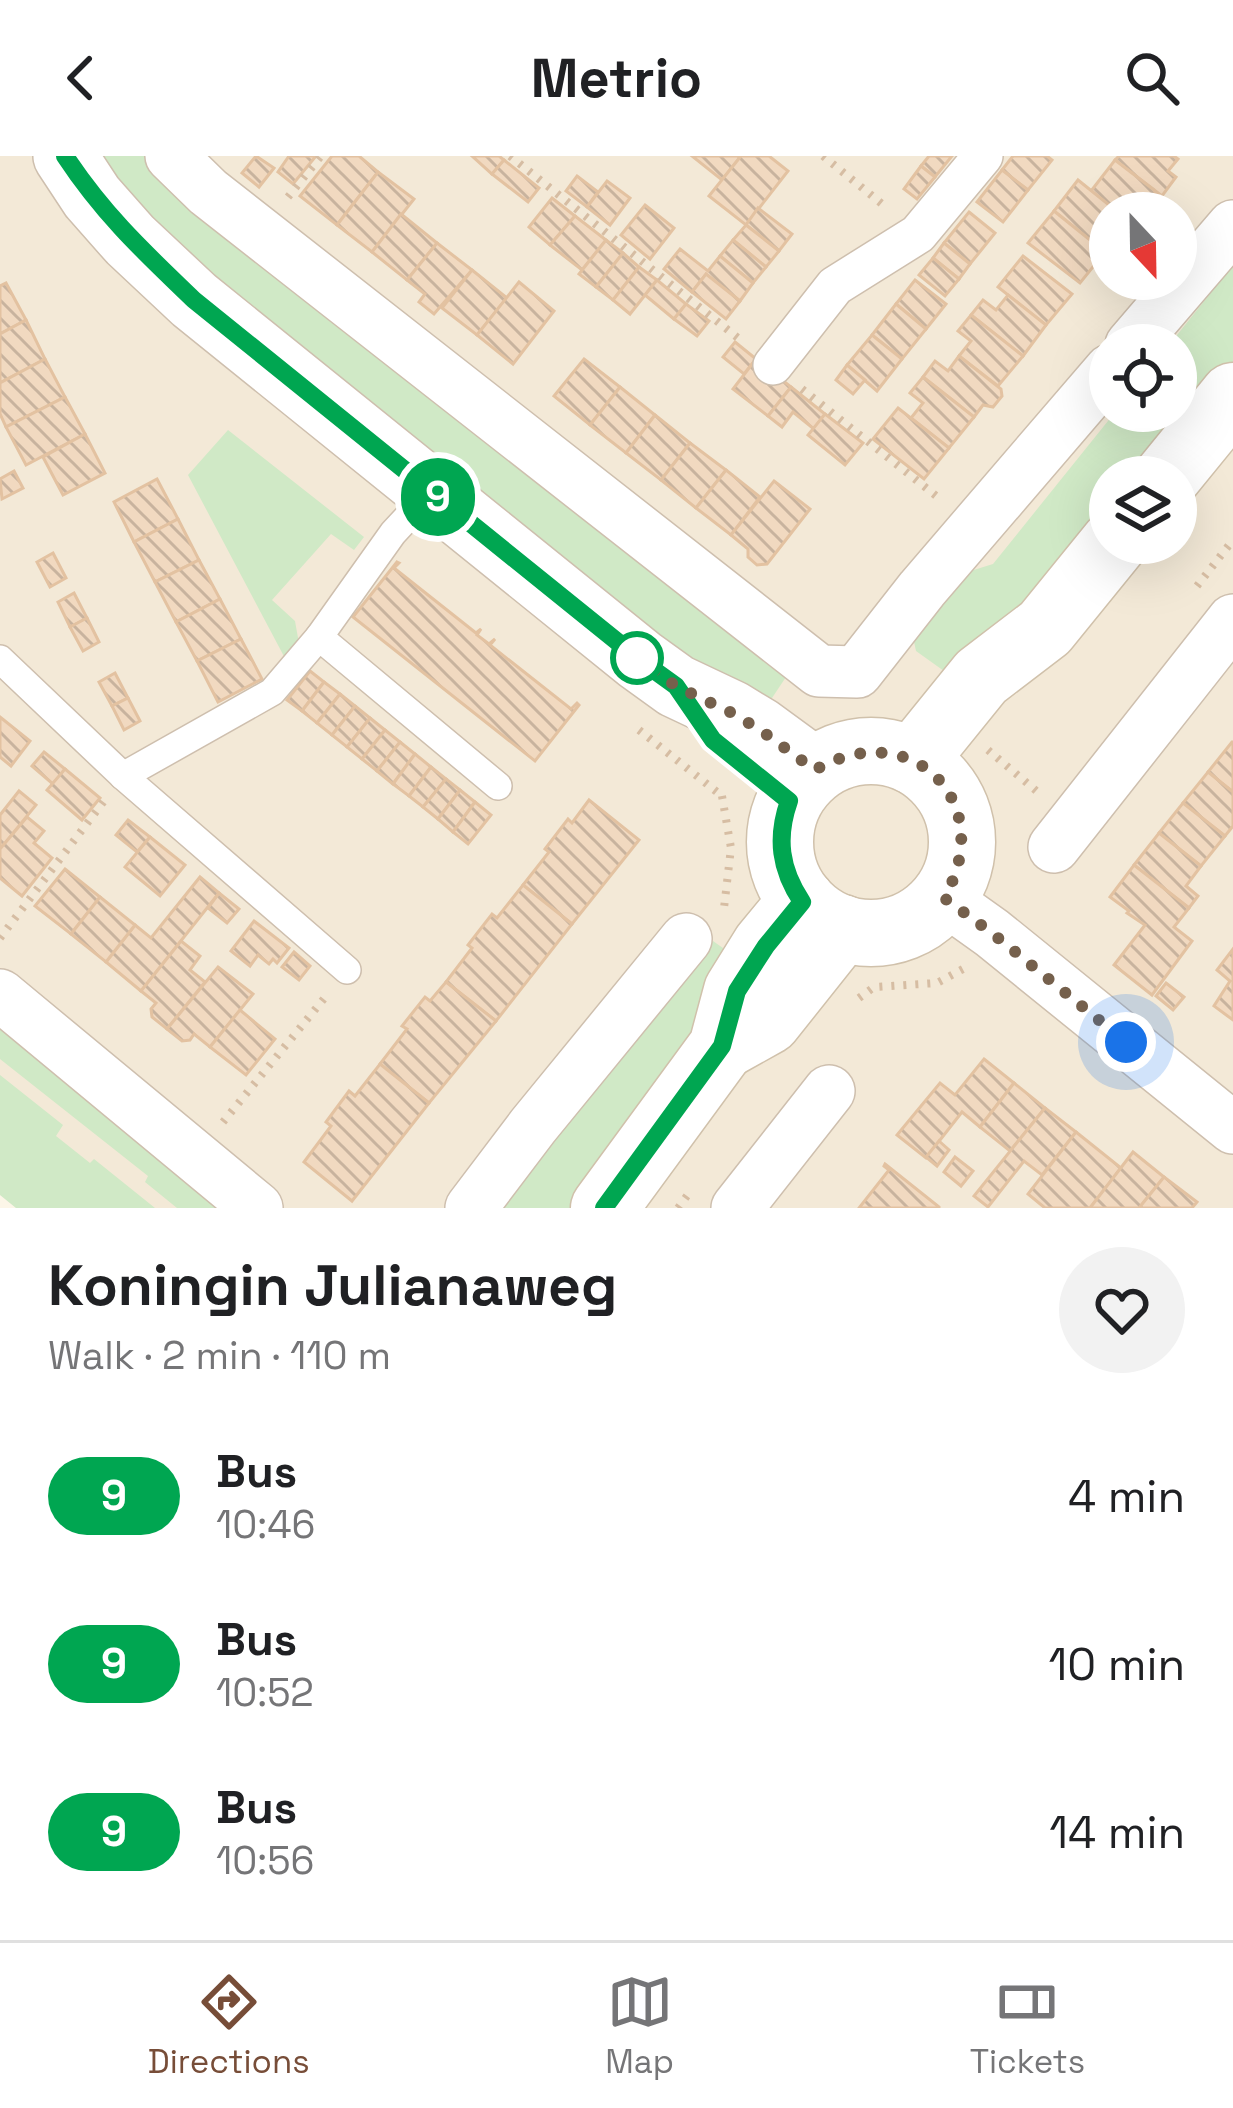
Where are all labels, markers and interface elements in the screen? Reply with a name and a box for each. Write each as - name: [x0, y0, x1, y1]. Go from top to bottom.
- text: Metrio: [531, 44, 702, 113]
- icon: back: [48, 45, 114, 111]
- icon: search: [1119, 45, 1185, 111]
- north arrow: [1089, 192, 1197, 300]
- map controls: [1089, 192, 1197, 564]
- button: locate: [1089, 324, 1197, 432]
- button: layers: [1089, 456, 1197, 564]
- line badge: 9: [399, 458, 477, 536]
- text: 9: [425, 470, 451, 523]
- unlabelled marker: [612, 633, 662, 683]
- your location: [1096, 1012, 1156, 1072]
- button: heart: [1059, 1247, 1185, 1373]
- text: Koningin Julianaweg: [48, 1249, 617, 1322]
- text: Walk · 2 min · 110 m: [48, 1331, 391, 1380]
- text: Bus: [216, 1443, 297, 1500]
- text: 4 min: [1068, 1468, 1185, 1525]
- text: 9: [101, 1469, 127, 1522]
- text: 10:46: [216, 1500, 315, 1549]
- text: Bus: [216, 1611, 297, 1668]
- text: 10 min: [1048, 1636, 1185, 1693]
- text: 9: [101, 1637, 127, 1690]
- text: 10:52: [216, 1668, 314, 1717]
- text: Bus: [216, 1779, 297, 1836]
- text: 14 min: [1049, 1804, 1185, 1861]
- text: 9: [101, 1805, 127, 1858]
- text: 10:56: [216, 1836, 314, 1885]
- tab: Directions: [148, 1969, 310, 2083]
- tab: Map: [605, 1969, 674, 2083]
- tab: Tickets: [970, 1969, 1085, 2083]

